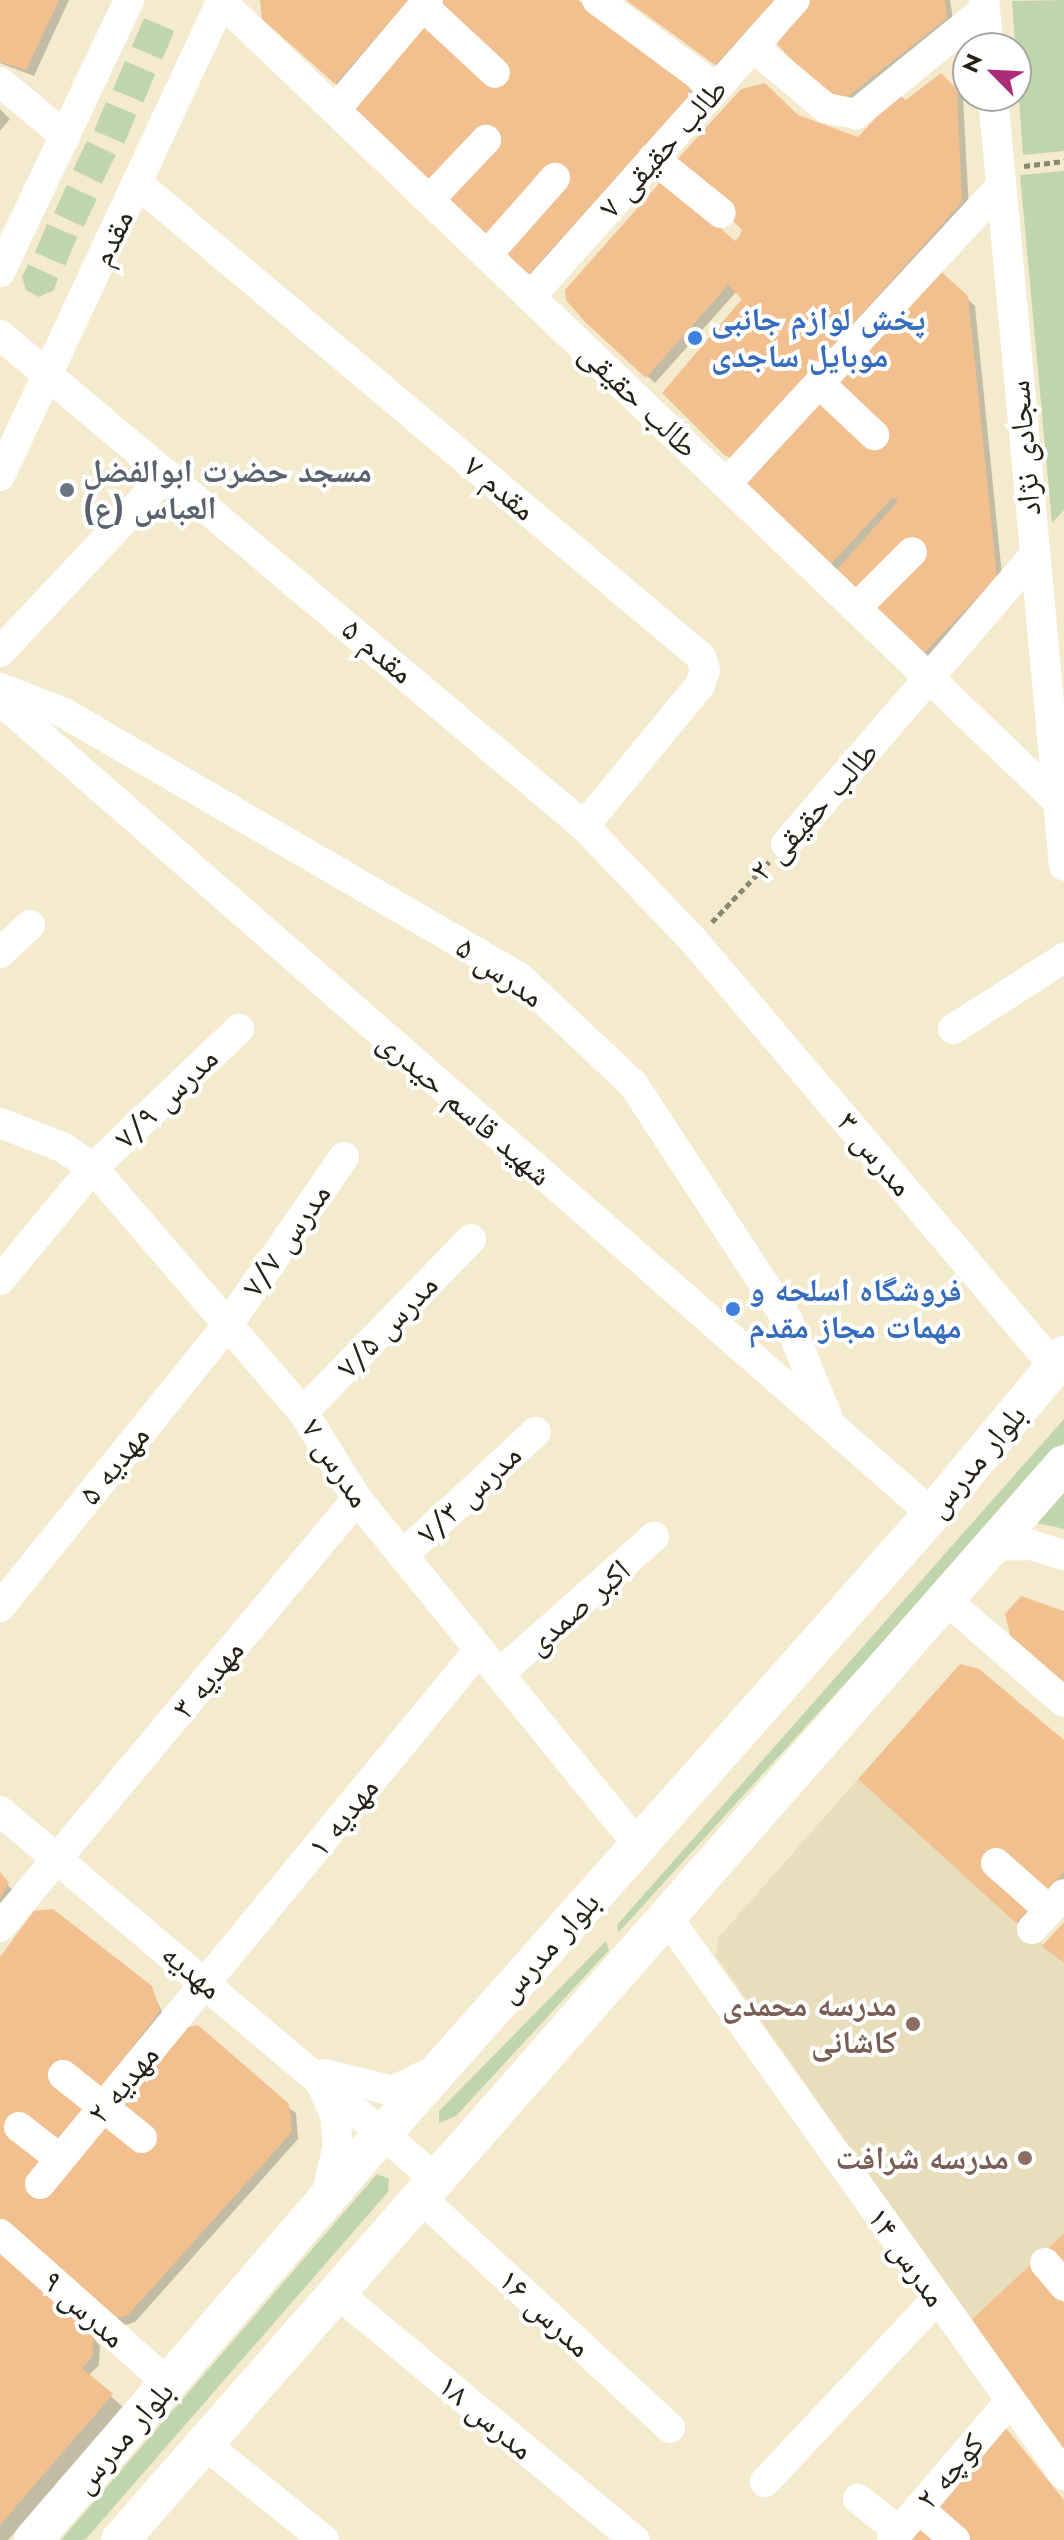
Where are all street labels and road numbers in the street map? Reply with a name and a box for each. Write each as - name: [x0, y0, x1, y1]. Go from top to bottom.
- street label: طالب حقیقی ۷: [590, 70, 736, 226]
- street label: مقدم: [82, 204, 142, 272]
- street label: طالب حقیقی: [572, 334, 706, 466]
- street label: سجادی نژاد: [999, 379, 1049, 517]
- street label: مقدم ۷: [456, 447, 544, 529]
- street label: مقدم ۵: [334, 610, 422, 692]
- street label: طالب حقیقی ۲: [741, 733, 887, 889]
- street label: مدرس ۵: [449, 928, 551, 1016]
- street label: شهید قاسم حیدری: [370, 1022, 560, 1194]
- street label: مدرس ۷/۹: [106, 1039, 226, 1157]
- street label: مدرس ۳: [829, 1104, 921, 1204]
- street label: مدرس ۷/۷: [233, 1176, 339, 1304]
- street label: مدرس ۷/۵: [328, 1266, 446, 1386]
- street label: بلوار مدرس: [918, 1397, 1034, 1525]
- street label: مدرس ۷: [293, 1411, 379, 1515]
- street label: مهدیه ۵: [70, 1417, 158, 1513]
- street label: مدرس ۷/۳: [409, 1436, 529, 1552]
- street label: اکبر صمدی: [518, 1551, 638, 1663]
- street label: مهدیه ۳: [164, 1632, 252, 1726]
- street label: مهدیه ۱: [299, 1769, 387, 1865]
- street label: بلوار مدرس: [488, 1884, 608, 2010]
- street label: مهدیه: [154, 1935, 230, 2007]
- street label: مهدیه ۲: [79, 2037, 167, 2131]
- street label: مدرس ۱۴: [859, 2200, 955, 2314]
- street label: مدرس ۱۶: [491, 2260, 599, 2366]
- street label: مدرس ۹: [35, 2262, 133, 2356]
- street label: مدرس ۱۸: [430, 2366, 542, 2468]
- street label: بلوار مدرس: [64, 2373, 182, 2501]
- street label: کوچه ۲: [907, 2425, 993, 2517]

